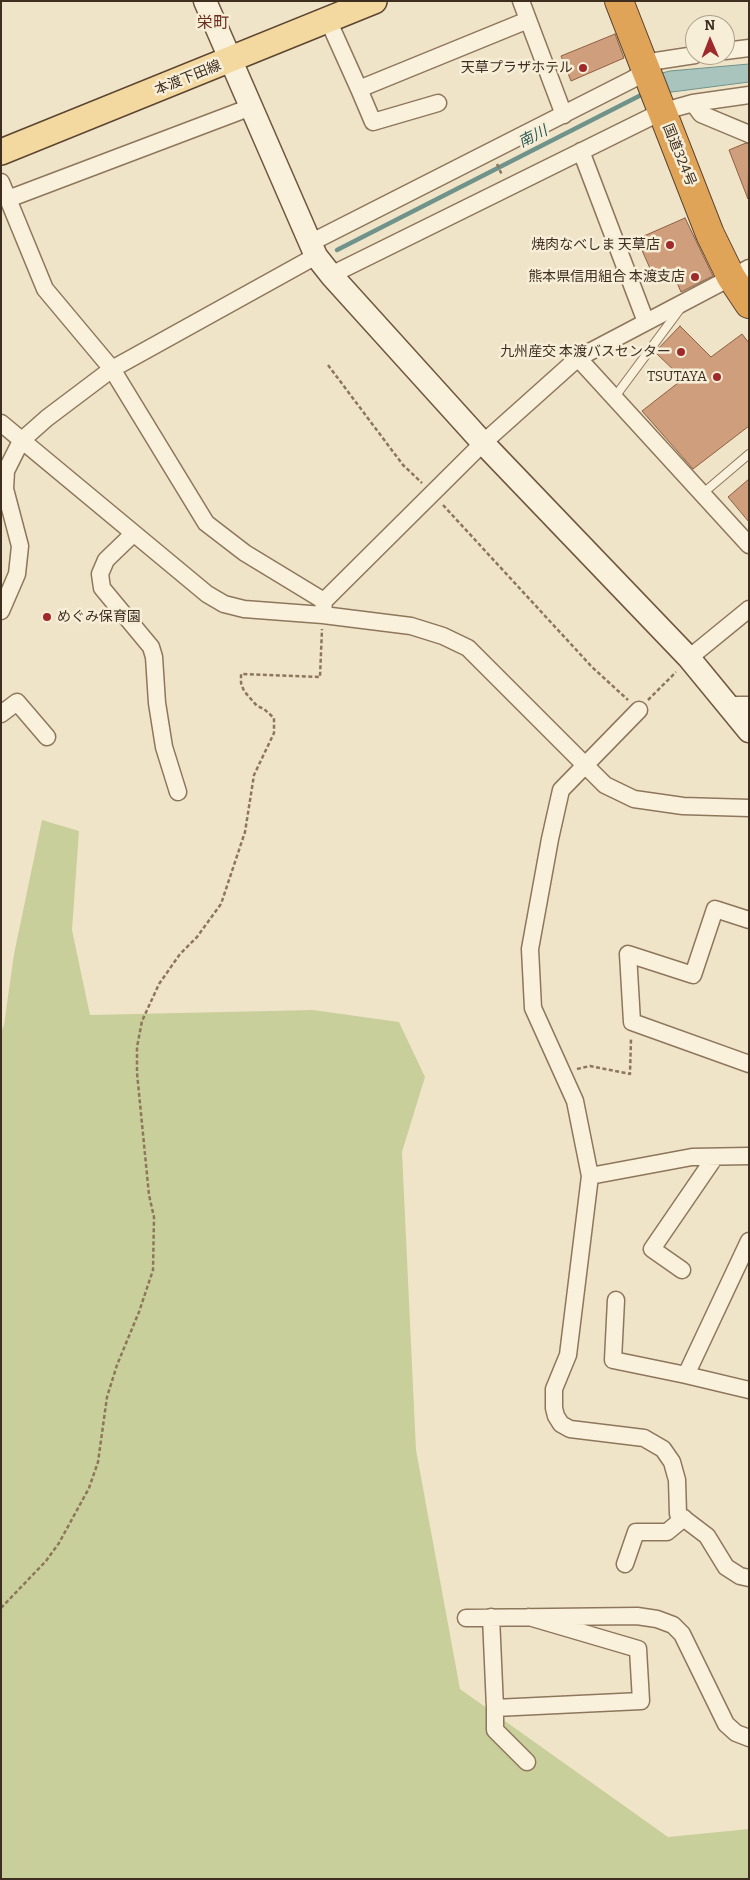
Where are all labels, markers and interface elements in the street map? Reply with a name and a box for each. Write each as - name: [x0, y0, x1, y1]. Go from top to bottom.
- district label: 栄町: [197, 14, 229, 34]
- north arrow: [685, 15, 735, 65]
- text: N: [704, 17, 715, 34]
- street label: 本渡下田線: [152, 57, 224, 99]
- place label: 天草プラザホテル: [461, 60, 573, 76]
- marker: 天草プラザホテル: [577, 62, 589, 74]
- street label: 国道324号: [659, 121, 699, 189]
- water label: 南川: [516, 122, 550, 152]
- place label: 焼肉なべしま 天草店: [531, 237, 660, 253]
- marker: 焼肉なべしま 天草店: [664, 239, 676, 251]
- place label: 熊本県信用組合 本渡支店: [528, 269, 685, 285]
- marker: 熊本県信用組合 本渡支店: [689, 271, 701, 283]
- place label: 九州産交 本渡バスセンター: [500, 344, 671, 360]
- marker: 九州産交 本渡バスセンター: [675, 346, 687, 358]
- place label: TSUTAYA: [647, 369, 707, 385]
- marker: TSUTAYA: [711, 371, 723, 383]
- place label: めぐみ保育園: [57, 609, 141, 625]
- marker: めぐみ保育園: [41, 611, 53, 623]

